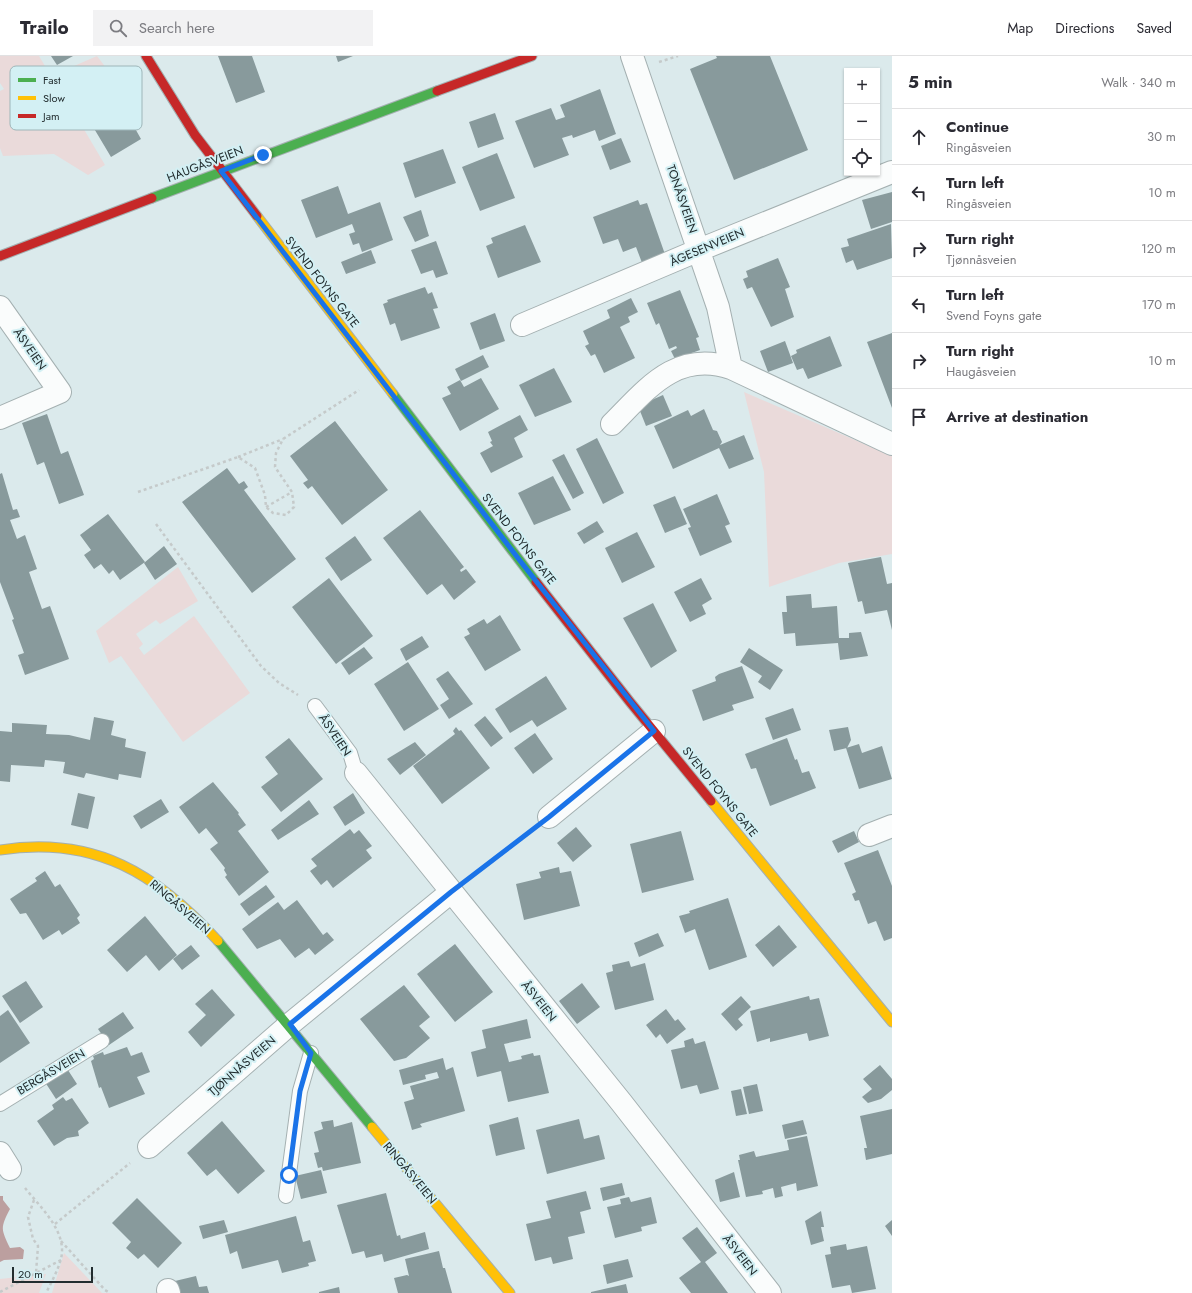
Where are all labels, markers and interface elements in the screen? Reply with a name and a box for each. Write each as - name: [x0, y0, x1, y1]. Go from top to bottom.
- search box: [93, 10, 373, 46]
- text: Trailo: [20, 14, 69, 41]
- icon: search: [107, 17, 129, 39]
- text: Search here: [139, 17, 215, 39]
- text: Map: [1007, 18, 1033, 38]
- text: Directions: [1055, 18, 1115, 38]
- text: Saved: [1137, 18, 1172, 38]
- legend: [10, 66, 142, 130]
- map controls: [844, 68, 880, 176]
- button: +: [844, 68, 880, 104]
- text: 5 min: [908, 70, 952, 94]
- text: Fast: [43, 72, 61, 88]
- text: Walk · 340 m: [1101, 73, 1176, 92]
- text: Slow: [43, 90, 65, 106]
- button: −: [844, 104, 880, 140]
- text: Jam: [41, 108, 60, 124]
- text: Continue: [946, 116, 1009, 138]
- icon: ahead: [908, 126, 930, 148]
- text: 30 m: [1147, 127, 1176, 146]
- text: Ringåsveien: [946, 138, 1012, 157]
- button: locate: [844, 140, 880, 176]
- street label: HAUGÅSVEIEN: [164, 141, 246, 187]
- route end: [254, 146, 272, 164]
- street label: TONÅSVEIEN: [662, 162, 702, 236]
- text: Turn left: [946, 172, 1004, 194]
- icon: left: [908, 182, 930, 204]
- text: 10 m: [1148, 183, 1176, 202]
- text: Ringåsveien: [946, 194, 1012, 213]
- street label: ÅGESENVEIEN: [667, 223, 747, 271]
- text: Turn right: [946, 228, 1014, 250]
- street label: SVEND FOYNS GATE: [281, 232, 363, 332]
- icon: right: [908, 238, 930, 260]
- text: 120 m: [1141, 239, 1176, 258]
- text: Tjønnåsveien: [946, 250, 1017, 269]
- text: Turn left: [946, 284, 1004, 306]
- icon: left: [908, 294, 930, 316]
- text: 170 m: [1141, 295, 1176, 314]
- text: Svend Foyns gate: [946, 306, 1042, 325]
- street label: ÅSVEIEN: [9, 324, 51, 374]
- text: Turn right: [946, 340, 1014, 362]
- icon: right: [908, 350, 930, 372]
- text: 10 m: [1148, 351, 1176, 370]
- text: Haugåsveien: [946, 362, 1016, 381]
- icon: arrive: [908, 406, 930, 428]
- text: Arrive at destination: [946, 406, 1088, 428]
- street label: SVEND FOYNS GATE: [478, 489, 560, 589]
- street label: ÅSVEIEN: [314, 710, 356, 760]
- street label: SVEND FOYNS GATE: [678, 743, 762, 841]
- street label: RINGÅSVEIEN: [146, 875, 214, 939]
- street label: ÅSVEIEN: [517, 977, 561, 1025]
- street label: TJØNNÅSVEIEN: [204, 1032, 280, 1100]
- street label: BERGÅSVEIEN: [13, 1045, 89, 1099]
- street label: RINGÅSVEIEN: [379, 1138, 441, 1208]
- route start: [280, 1166, 298, 1184]
- street label: ÅSVEIEN: [718, 1231, 762, 1279]
- scale bar: [12, 1265, 93, 1284]
- text: 20 m: [18, 1266, 43, 1282]

